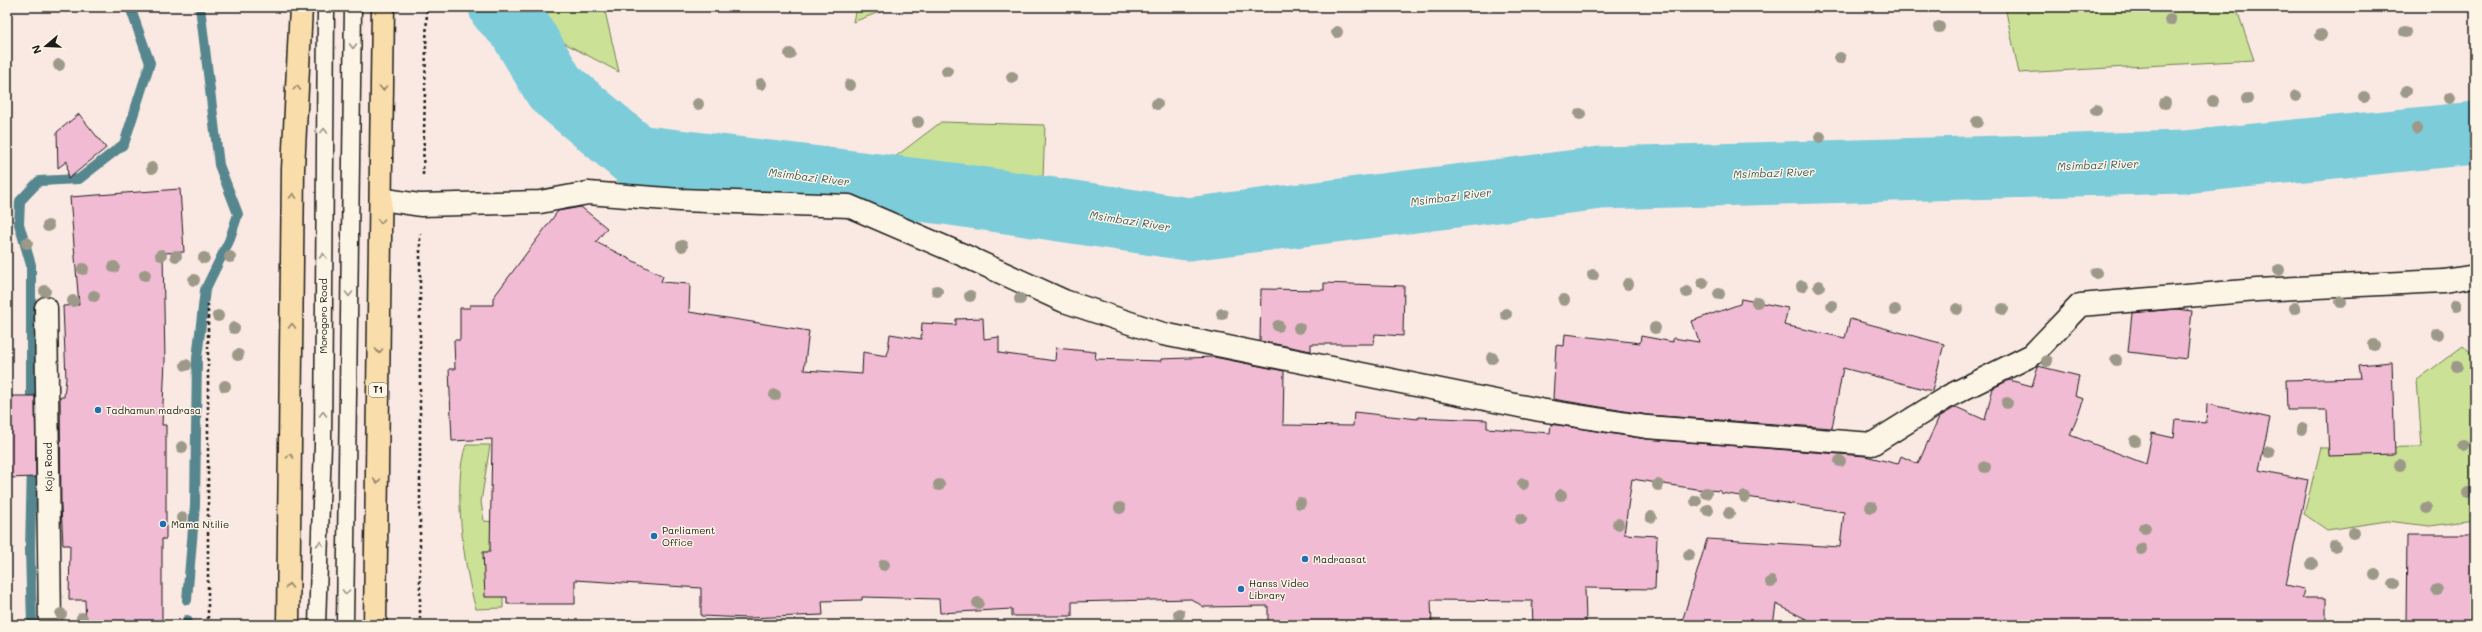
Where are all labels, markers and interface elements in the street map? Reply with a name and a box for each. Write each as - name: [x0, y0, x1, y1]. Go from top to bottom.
- north arrow: [26, 26, 66, 66]
- text: N: [28, 43, 45, 56]
- one-way arrow: [348, 43, 357, 49]
- one-way arrow: [293, 85, 301, 91]
- one-way arrow: [379, 85, 387, 91]
- one-way arrow: [320, 128, 328, 134]
- water label: Msimbazi River: [2057, 156, 2140, 173]
- water label: Msimbazi River: [768, 164, 851, 189]
- water label: Msimbazi River: [1733, 164, 1816, 181]
- water label: Msimbazi River: [1409, 184, 1493, 209]
- one-way arrow: [289, 193, 297, 199]
- water label: Msimbazi River: [1089, 207, 1172, 234]
- one-way arrow: [377, 218, 385, 224]
- one-way arrow: [319, 253, 327, 259]
- street label: Morogoro Road: [316, 278, 330, 354]
- one-way arrow: [345, 291, 353, 297]
- one-way arrow: [287, 323, 296, 329]
- one-way arrow: [375, 348, 383, 354]
- road number: T1: [369, 383, 387, 397]
- place label: Tadhamun madrasa: [106, 403, 201, 417]
- marker: Tadhamun madrasa: [93, 405, 103, 415]
- one-way arrow: [319, 411, 327, 417]
- street label: Koja Road: [41, 442, 55, 492]
- one-way arrow: [286, 453, 294, 459]
- one-way arrow: [373, 478, 381, 484]
- place label: Mama Ntilie: [171, 517, 229, 531]
- marker: Mama Ntilie: [158, 519, 168, 529]
- place label: Parliament Office: [662, 523, 715, 549]
- marker: Parliament Office: [649, 531, 659, 541]
- one-way arrow: [315, 541, 324, 547]
- place label: Madraasat: [1313, 552, 1367, 566]
- marker: Madraasat: [1300, 554, 1310, 564]
- place label: Hanss Video Library: [1249, 576, 1309, 602]
- one-way arrow: [285, 583, 293, 589]
- marker: Hanss Video Library: [1236, 584, 1246, 594]
- one-way arrow: [342, 589, 350, 595]

